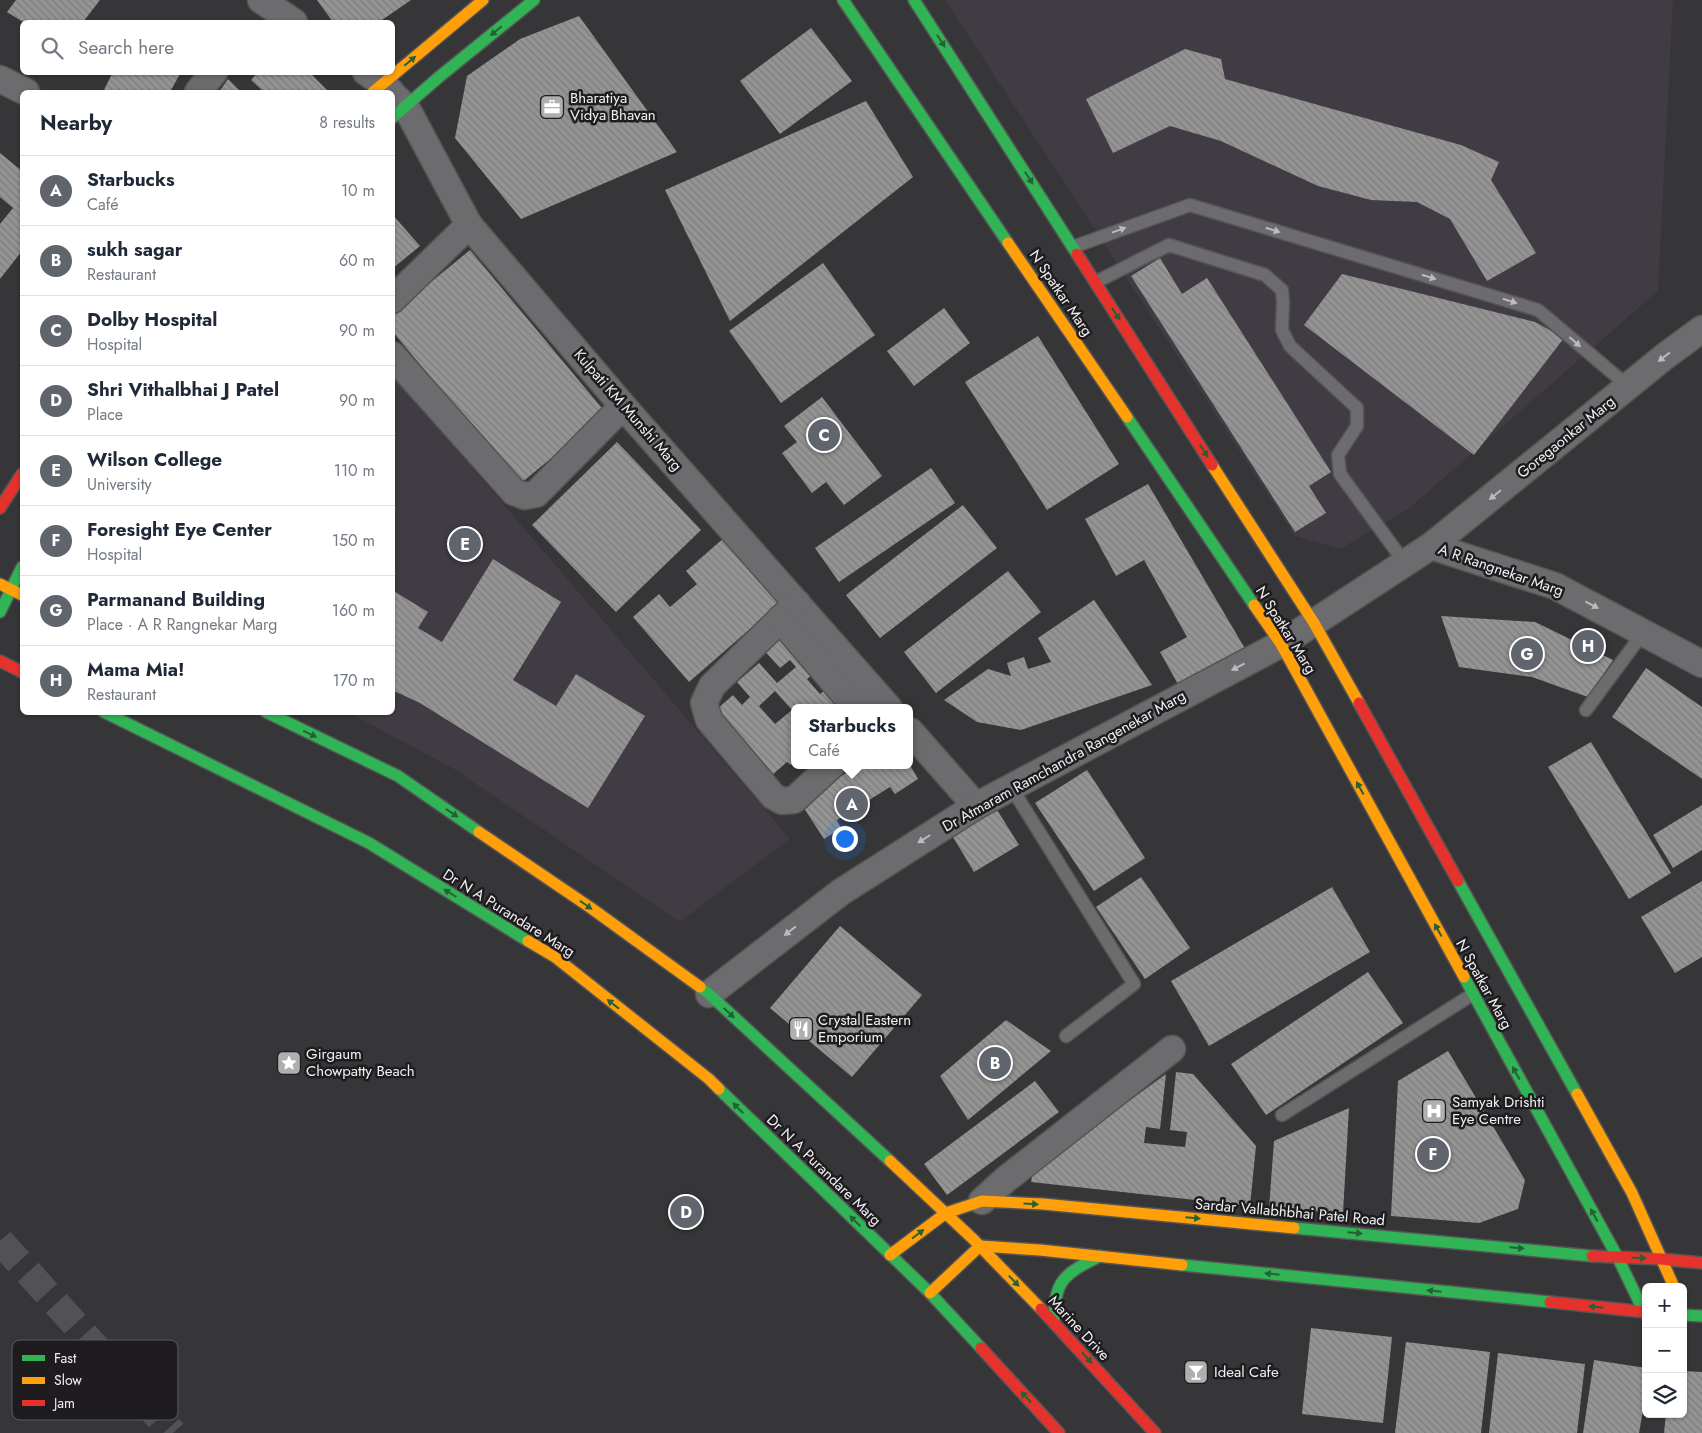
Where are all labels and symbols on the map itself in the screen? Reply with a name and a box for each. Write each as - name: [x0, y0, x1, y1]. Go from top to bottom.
- one-way arrow: [490, 25, 503, 36]
- one-way arrow: [936, 34, 945, 48]
- one-way arrow: [403, 55, 416, 66]
- place label: Bharatiya Vidya Bhavan: [570, 87, 656, 126]
- office icon: Bharatiya Vidya Bhavan: [539, 94, 565, 120]
- one-way arrow: [1024, 171, 1033, 184]
- one-way arrow: [1111, 226, 1126, 233]
- one-way arrow: [1266, 226, 1281, 234]
- street label: N Spatkar Marg: [1024, 245, 1098, 341]
- one-way arrow: [1421, 273, 1436, 281]
- one-way arrow: [1503, 298, 1518, 306]
- one-way arrow: [1112, 308, 1121, 321]
- one-way arrow: [1569, 336, 1582, 347]
- street label: Kulpati KM Munshi Marg: [569, 344, 687, 476]
- one-way arrow: [1658, 351, 1671, 362]
- street label: Goregaonkar Marg: [1512, 391, 1620, 483]
- pin: C: [808, 416, 840, 454]
- one-way arrow: [1199, 445, 1209, 458]
- one-way arrow: [1489, 489, 1502, 500]
- pin: E: [449, 525, 481, 563]
- street label: A R Rangnekar Marg: [1435, 538, 1567, 602]
- street label: N Spatkar Marg: [1250, 582, 1322, 678]
- one-way arrow: [1584, 601, 1599, 609]
- pin: H: [1572, 627, 1604, 665]
- pin: G: [1511, 635, 1543, 673]
- one-way arrow: [1230, 663, 1245, 671]
- street label: Dr Atmaram Ramchandra Rangenekar Marg: [938, 685, 1190, 837]
- one-way arrow: [303, 730, 317, 738]
- one-way arrow: [1355, 781, 1364, 794]
- pin: A: [836, 785, 868, 823]
- one-way arrow: [445, 808, 458, 818]
- your location: [832, 826, 858, 852]
- one-way arrow: [917, 834, 930, 844]
- street label: Dr N A Purandare Marg: [439, 863, 579, 963]
- one-way arrow: [444, 889, 457, 898]
- one-way arrow: [579, 900, 592, 910]
- one-way arrow: [1434, 923, 1442, 938]
- one-way arrow: [784, 926, 797, 937]
- street label: N Spatkar Marg: [1450, 935, 1518, 1033]
- one-way arrow: [607, 998, 620, 1009]
- one-way arrow: [723, 1007, 735, 1019]
- place label: Crystal Eastern Emporium: [818, 1009, 911, 1048]
- restaurant icon: Crystal Eastern Emporium: [788, 1016, 814, 1042]
- place label: Girgaum Chowpatty Beach: [306, 1043, 415, 1082]
- pin: B: [979, 1044, 1011, 1082]
- place icon: Girgaum Chowpatty Beach: [276, 1050, 302, 1076]
- one-way arrow: [1512, 1065, 1520, 1080]
- place label: Samyak Drishti Eye Centre: [1452, 1091, 1545, 1130]
- hospital icon: Samyak Drishti Eye Centre: [1421, 1098, 1447, 1124]
- one-way arrow: [732, 1102, 744, 1114]
- street label: Dr N A Purandare Marg: [762, 1109, 886, 1231]
- pin: F: [1417, 1135, 1449, 1173]
- pin: D: [670, 1193, 702, 1231]
- street label: Sardar Vallabhbhai Patel Road: [1194, 1193, 1386, 1231]
- one-way arrow: [1023, 1200, 1039, 1208]
- one-way arrow: [1590, 1208, 1598, 1222]
- one-way arrow: [1185, 1214, 1201, 1222]
- one-way arrow: [849, 1215, 861, 1227]
- one-way arrow: [911, 1228, 924, 1239]
- one-way arrow: [1347, 1229, 1363, 1237]
- one-way arrow: [1509, 1245, 1525, 1253]
- one-way arrow: [1632, 1254, 1648, 1262]
- one-way arrow: [1264, 1270, 1280, 1278]
- one-way arrow: [1008, 1274, 1020, 1286]
- one-way arrow: [1426, 1287, 1442, 1295]
- street label: Marine Drive: [1043, 1291, 1115, 1366]
- one-way arrow: [1587, 1303, 1603, 1311]
- legend: [12, 1340, 178, 1420]
- text: Fast: [54, 1348, 77, 1368]
- one-way arrow: [1081, 1352, 1093, 1364]
- bar icon: Ideal Cafe: [1183, 1359, 1209, 1385]
- place label: Ideal Cafe: [1214, 1361, 1279, 1383]
- text: Slow: [54, 1370, 82, 1390]
- one-way arrow: [1020, 1392, 1032, 1404]
- text: Jam: [52, 1393, 75, 1413]

